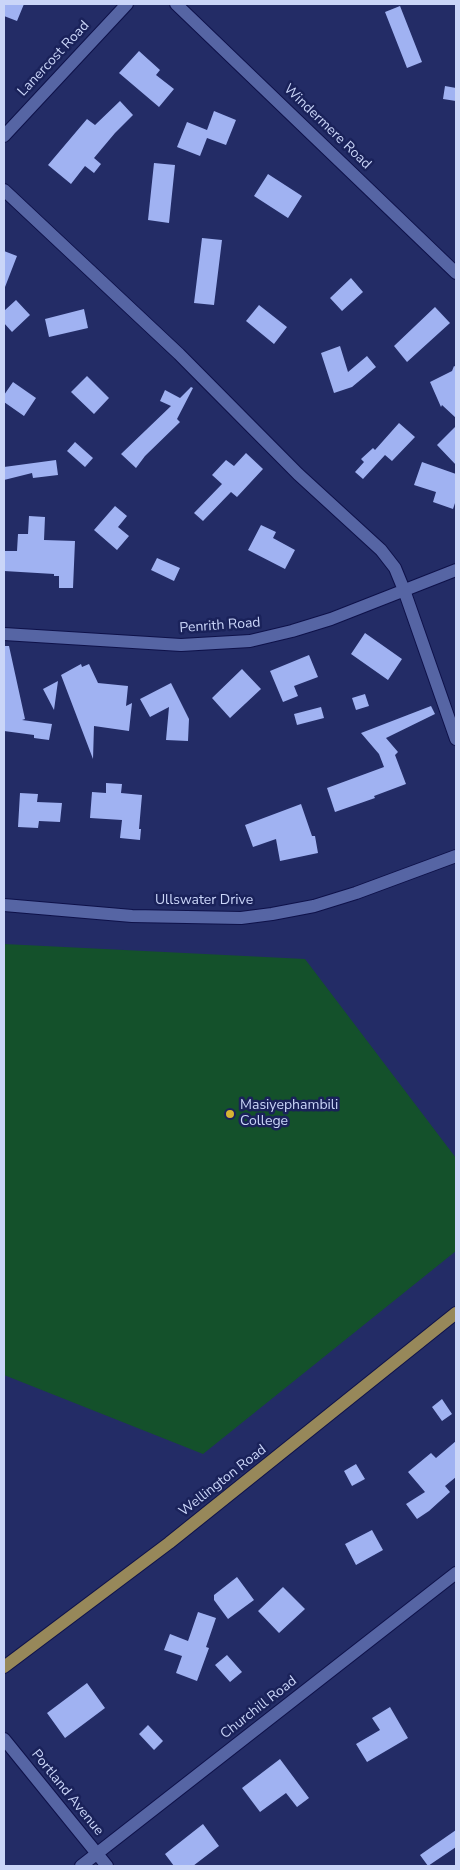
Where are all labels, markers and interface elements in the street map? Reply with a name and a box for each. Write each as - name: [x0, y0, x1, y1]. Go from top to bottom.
- street label: Lanercost Road: [15, 18, 93, 100]
- street label: Windermere Road: [280, 81, 374, 173]
- street label: Penrith Road: [179, 615, 261, 637]
- street label: Ullswater Drive: [155, 893, 253, 909]
- place label: Masiyephambili College: [240, 1098, 338, 1130]
- marker: Masiyephambili College: [224, 1108, 236, 1120]
- street label: Wellington Road: [176, 1442, 270, 1520]
- street label: Churchill Road: [217, 1673, 301, 1743]
- street label: Portland Avenue: [27, 1747, 107, 1839]

